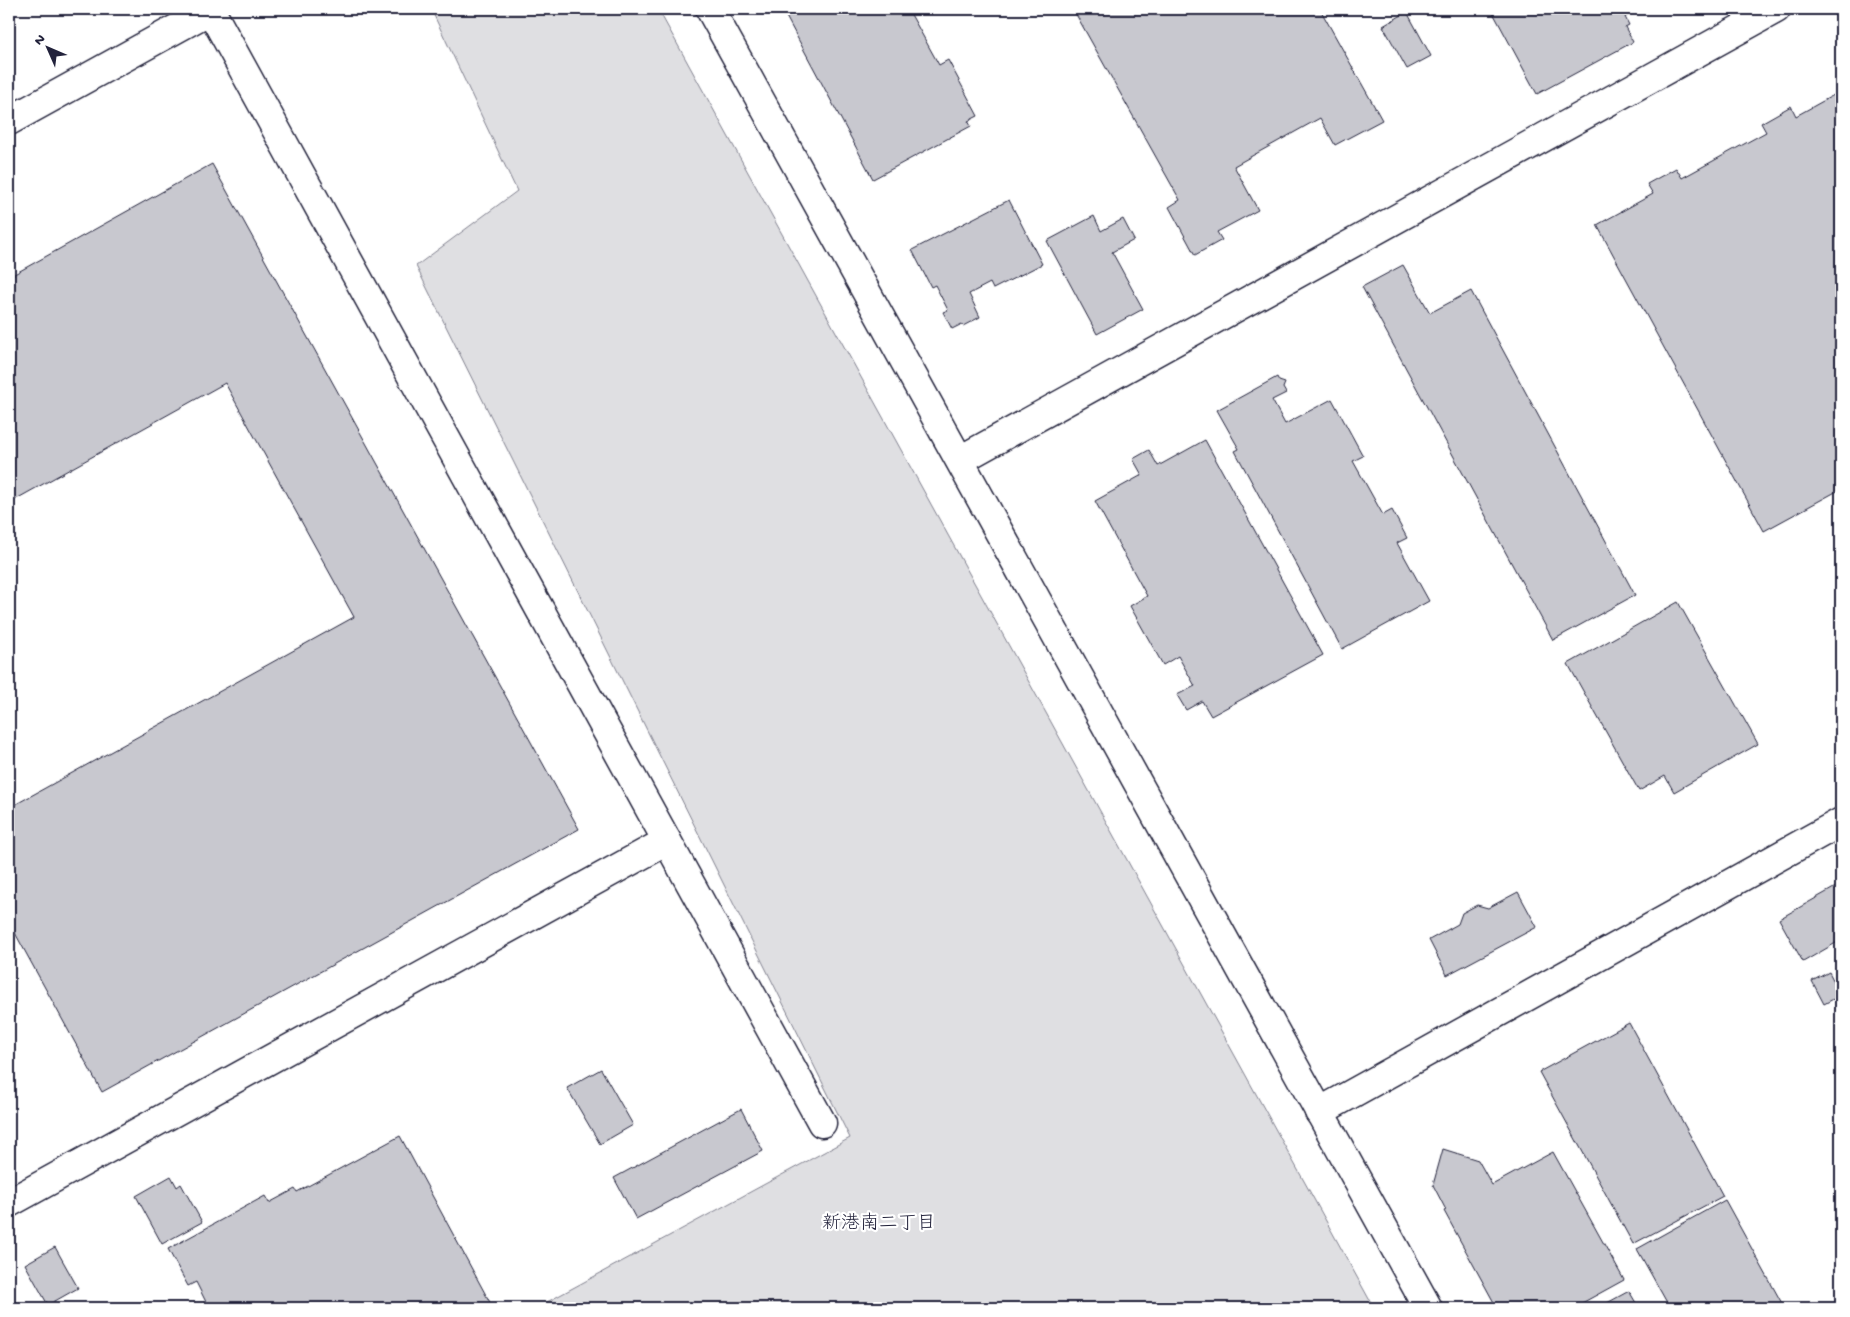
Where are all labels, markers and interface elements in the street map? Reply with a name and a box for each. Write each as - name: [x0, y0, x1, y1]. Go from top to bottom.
- north arrow: [22, 22, 72, 72]
- text: N: [31, 31, 50, 50]
- district label: 新港南二丁目: [822, 1212, 936, 1236]

